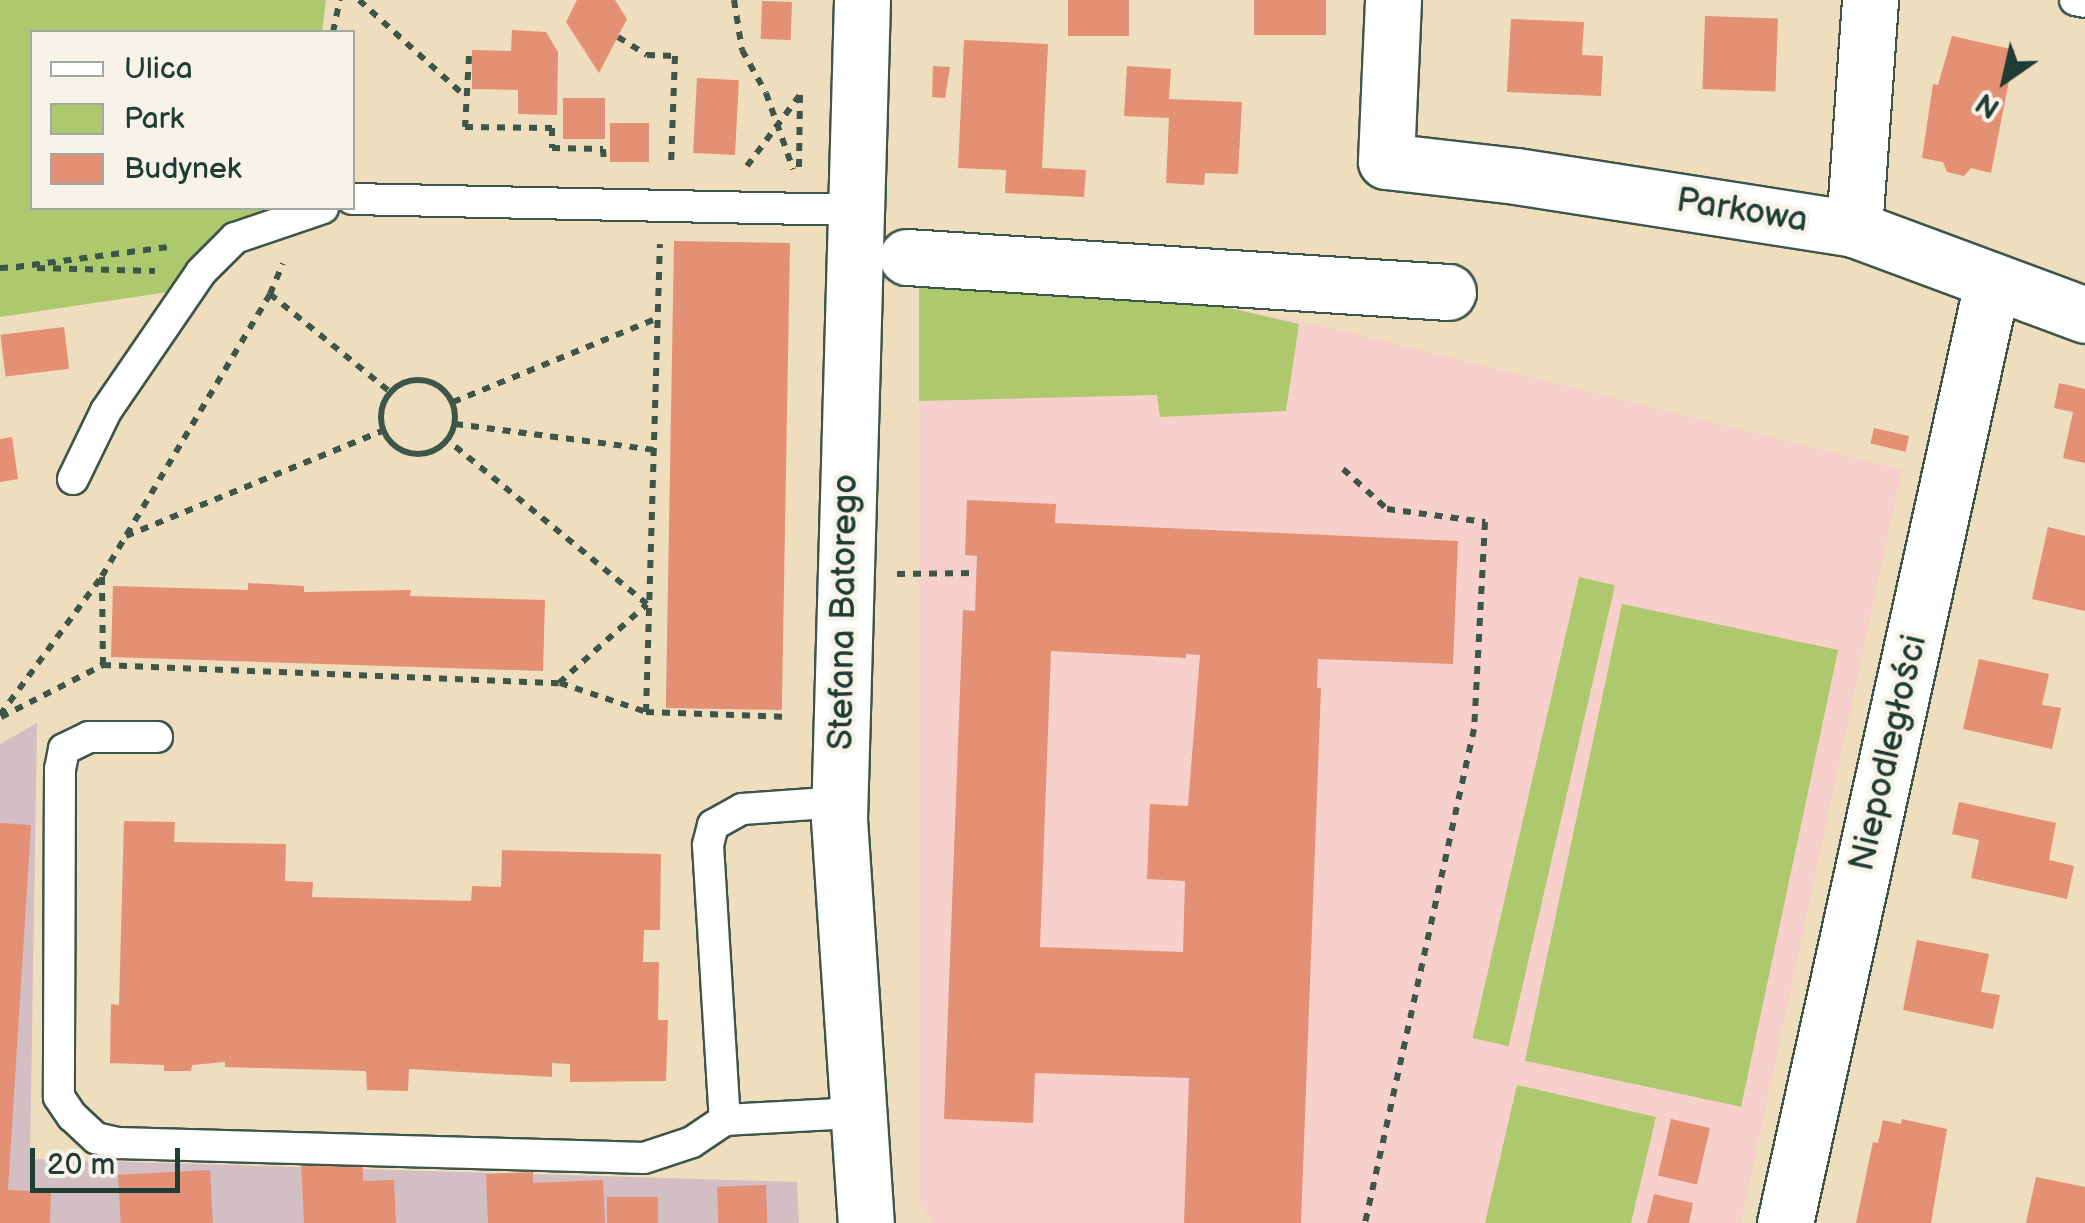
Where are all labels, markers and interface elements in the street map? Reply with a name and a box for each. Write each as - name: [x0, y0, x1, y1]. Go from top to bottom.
- legend: [30, 30, 355, 210]
- north arrow: [1955, 30, 2055, 130]
- text: Ulica: [124, 51, 193, 87]
- text: N: [1970, 86, 2006, 125]
- text: Park: [124, 101, 184, 137]
- text: Budynek: [124, 151, 241, 187]
- street label: Parkowa: [1673, 180, 1811, 242]
- street label: Stefana Batorego: [821, 474, 867, 750]
- street label: Niepodległości: [1841, 631, 1937, 875]
- scale bar: [35, 1128, 185, 1190]
- text: 20 m: [47, 1147, 115, 1183]

